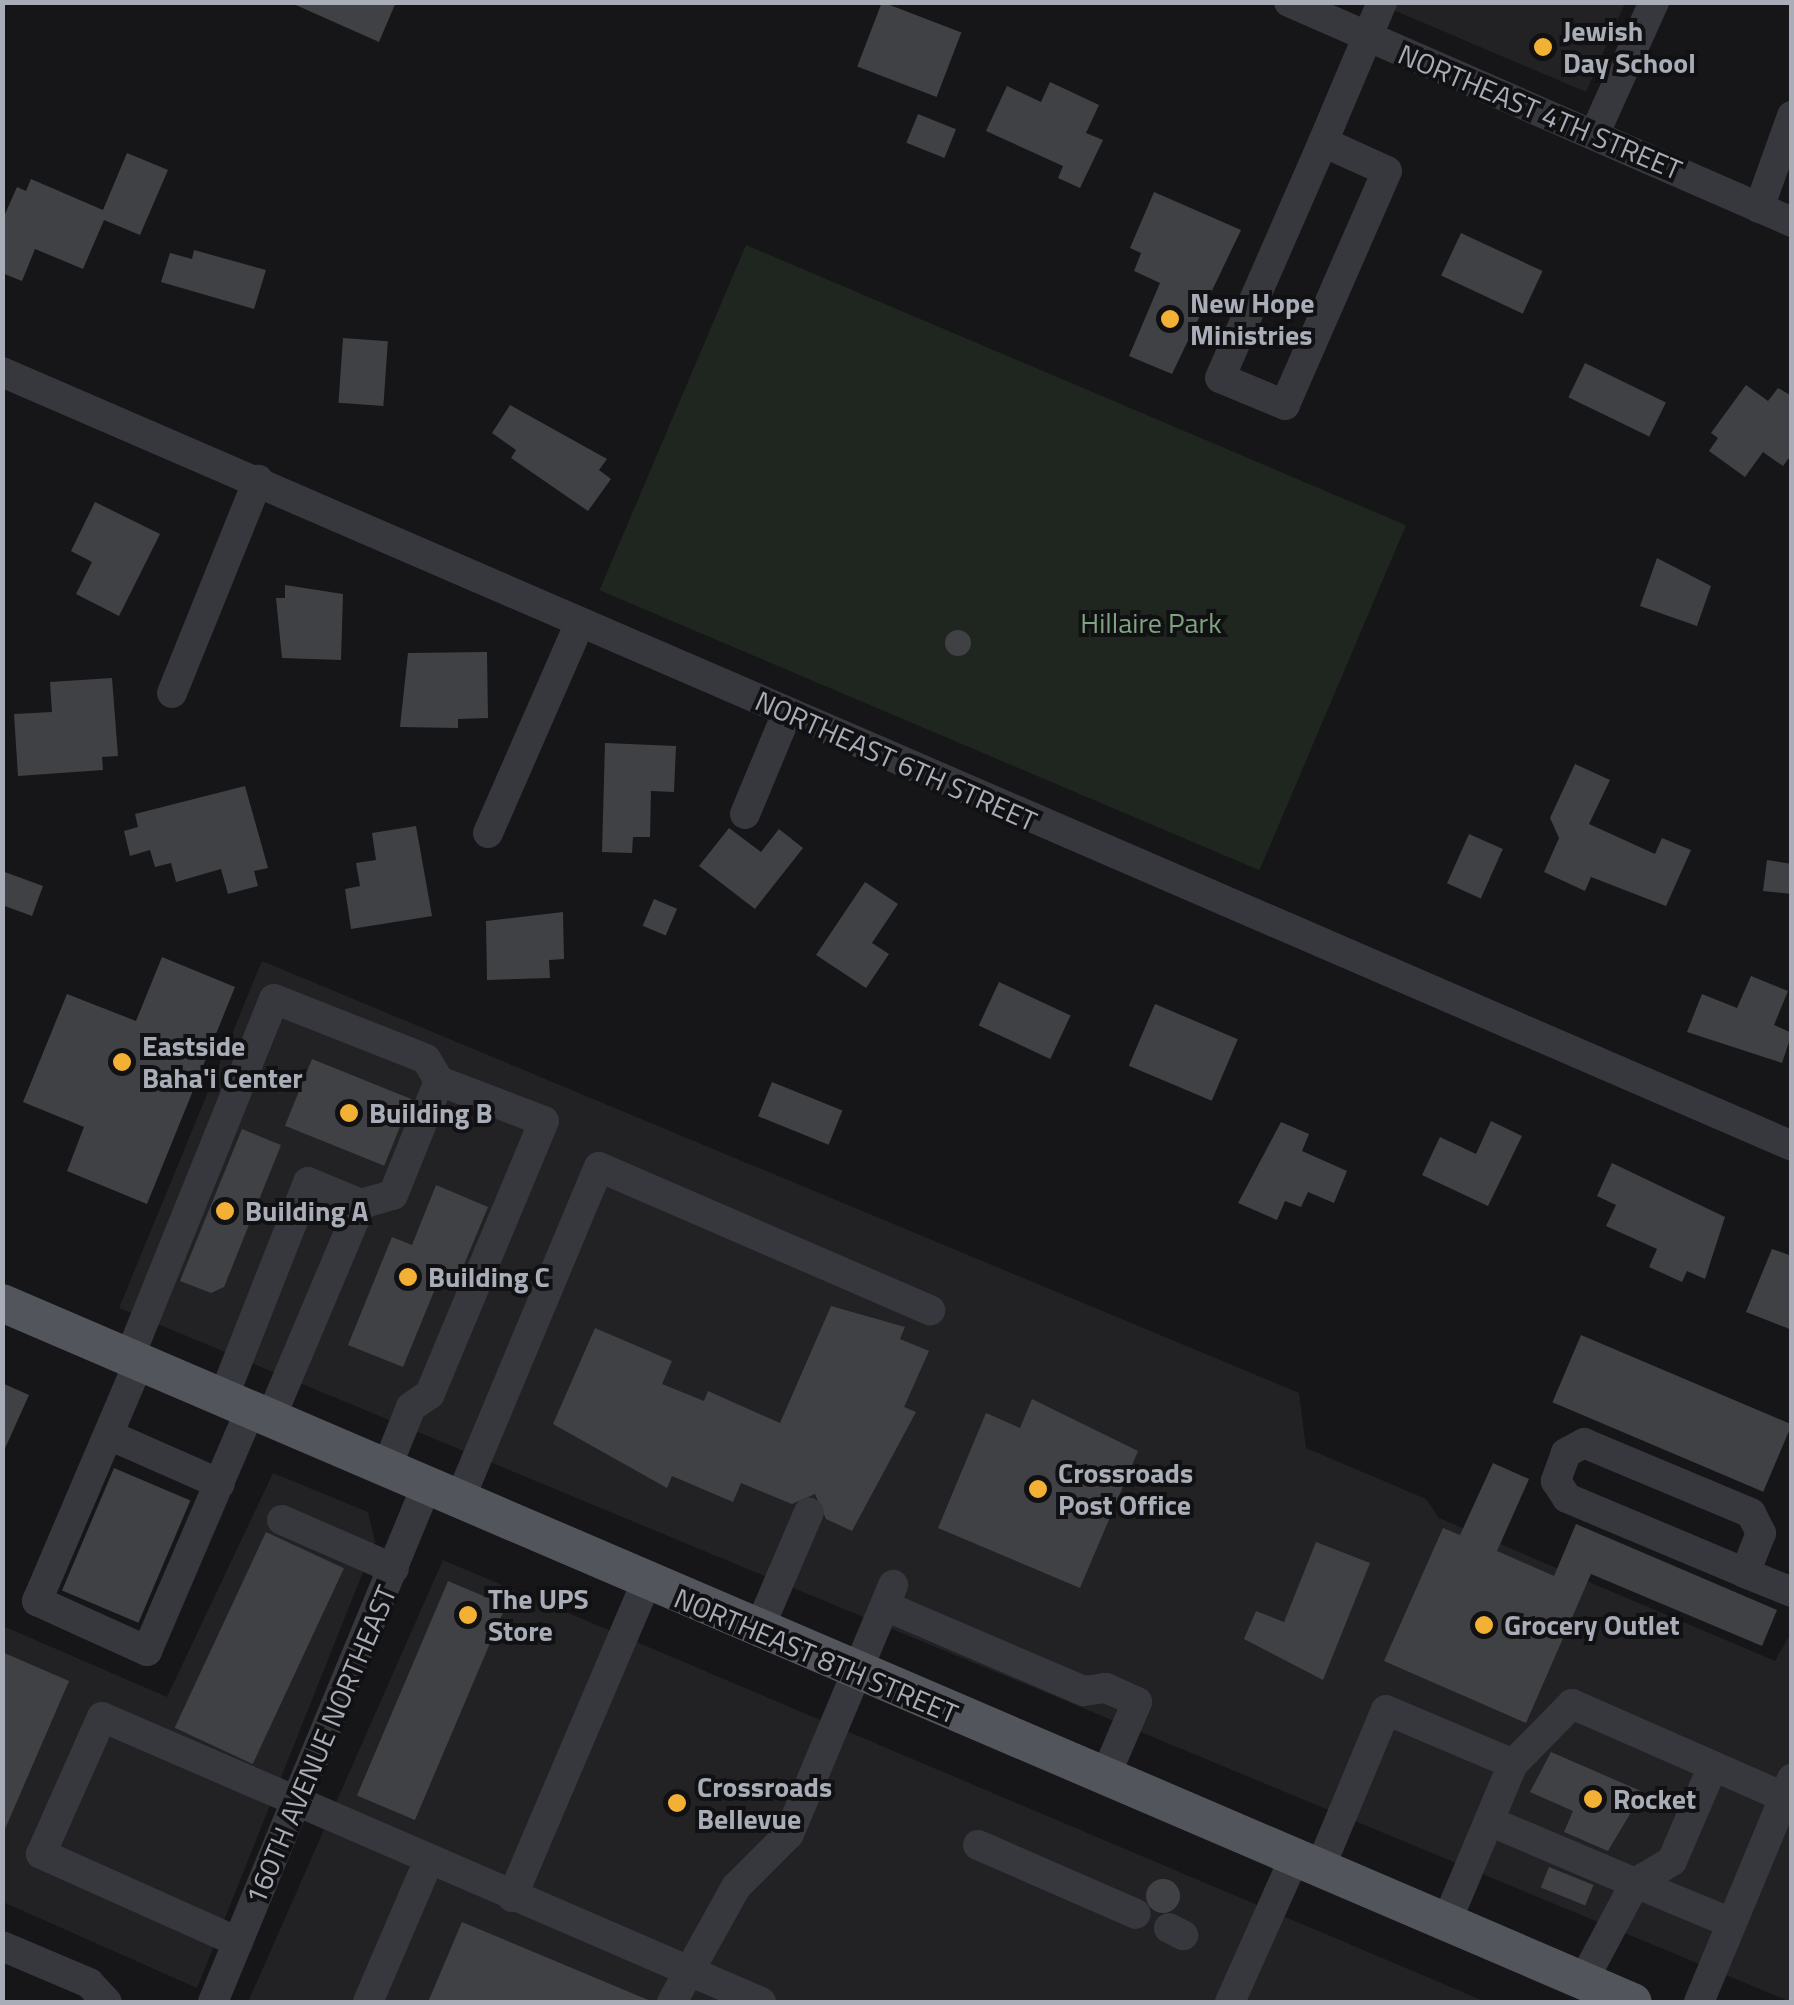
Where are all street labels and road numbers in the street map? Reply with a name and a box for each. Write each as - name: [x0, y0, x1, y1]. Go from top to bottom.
- street label: NORTHEAST 4TH STREET: [1393, 37, 1687, 187]
- street label: NORTHEAST 6TH STREET: [750, 684, 1042, 838]
- street label: 160TH AVENUE NORTHEAST: [239, 1581, 403, 1909]
- street label: NORTHEAST 8TH STREET: [669, 1581, 963, 1731]

